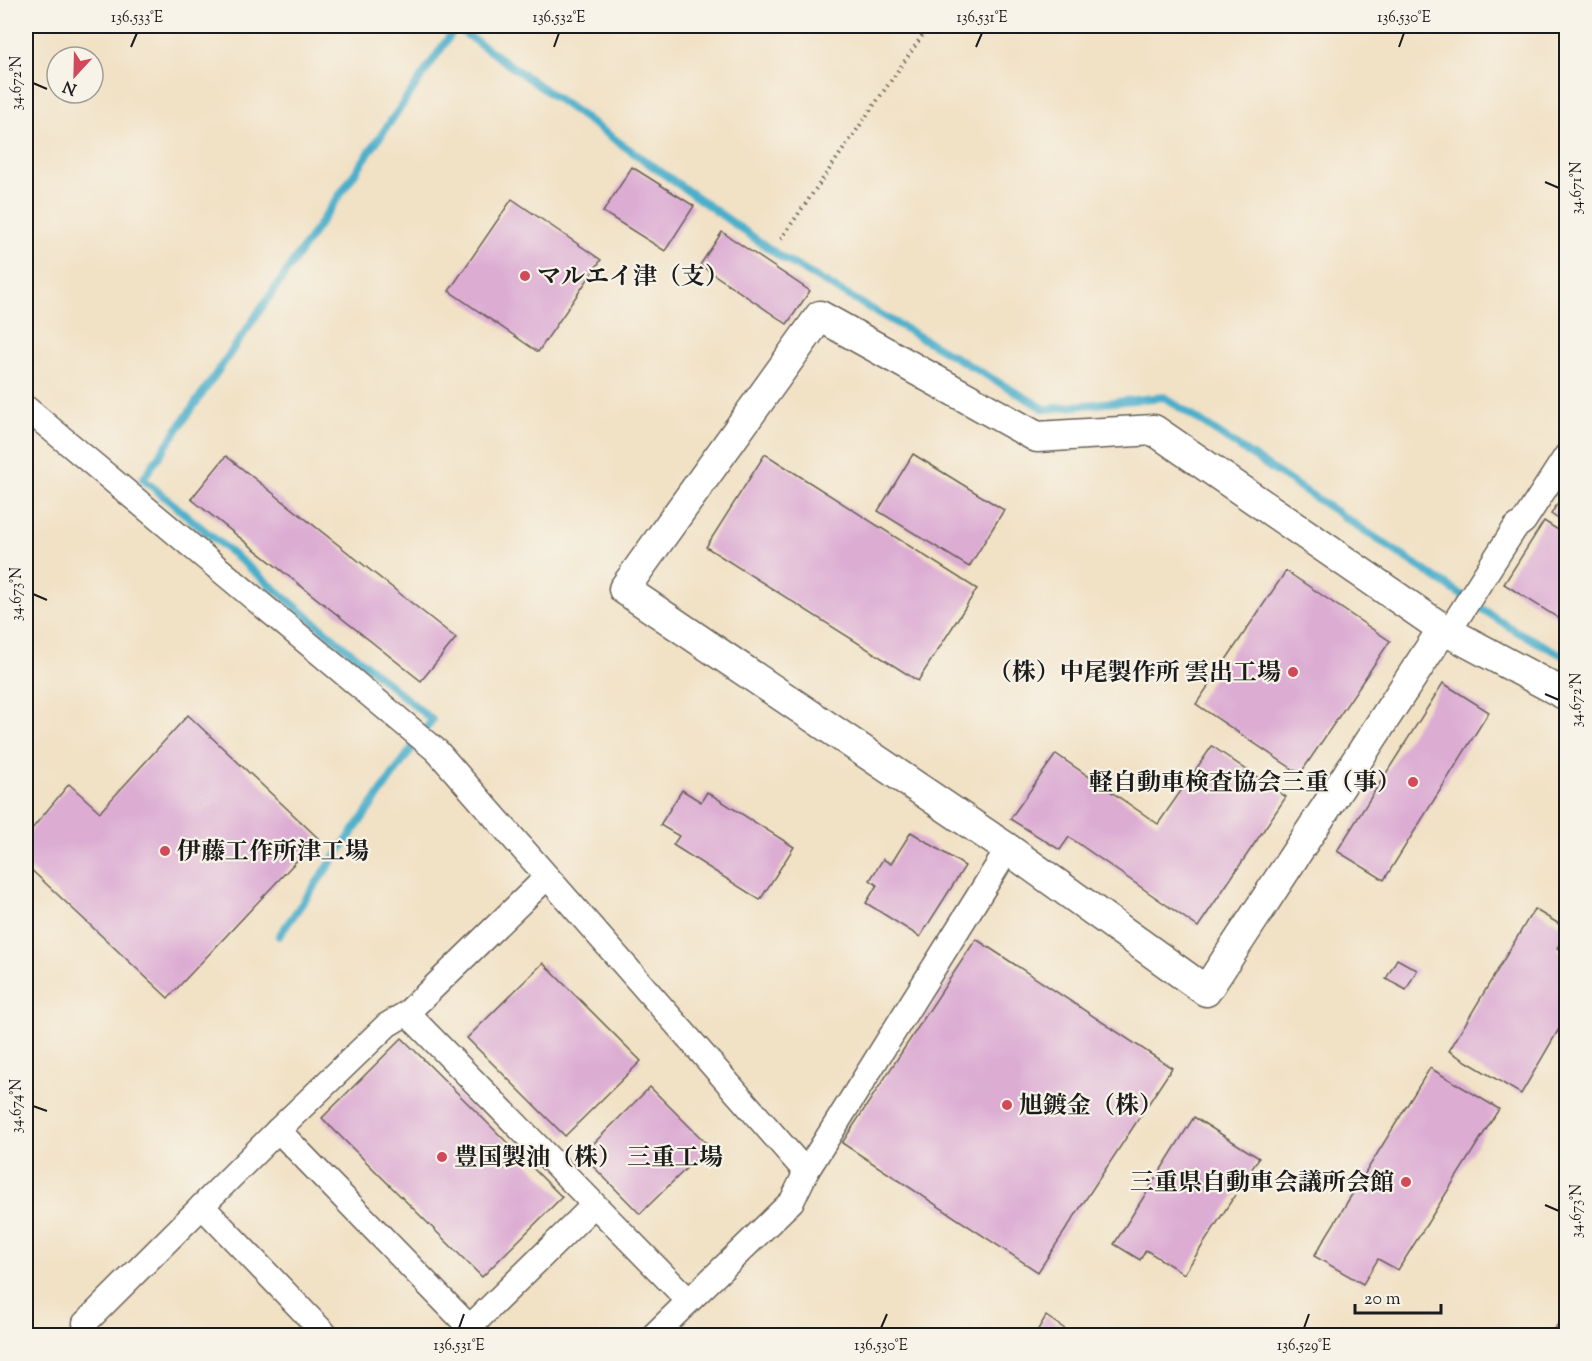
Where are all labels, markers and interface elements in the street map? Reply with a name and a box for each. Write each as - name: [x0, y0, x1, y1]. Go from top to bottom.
- text: 136.533°E: [111, 8, 163, 29]
- text: 136.532°E: [533, 8, 585, 29]
- text: 136.531°E: [956, 8, 1008, 29]
- text: 136.530°E: [1377, 8, 1431, 29]
- north arrow: [45, 45, 105, 105]
- text: 34.672°N: [7, 56, 28, 110]
- text: N: [60, 73, 81, 100]
- text: 34.671°N: [1567, 161, 1588, 215]
- place label: マルエイ津（支）: [537, 261, 729, 295]
- marker: マルエイ津（支）: [518, 269, 532, 283]
- text: 34.673°N: [7, 567, 28, 621]
- place label: （株）中尾製作所 雲出工場: [988, 657, 1281, 691]
- marker: （株）中尾製作所 雲出工場: [1286, 665, 1300, 679]
- text: 34.672°N: [1567, 673, 1588, 727]
- place label: 軽自動車検査協会三重（事）: [1089, 767, 1401, 801]
- marker: 軽自動車検査協会三重（事）: [1406, 775, 1420, 789]
- place label: 伊藤工作所津工場: [177, 836, 369, 870]
- marker: 伊藤工作所津工場: [158, 844, 172, 858]
- text: 34.674°N: [7, 1079, 28, 1133]
- place label: 旭鍍金（株）: [1019, 1090, 1163, 1124]
- marker: 旭鍍金（株）: [1000, 1098, 1014, 1112]
- place label: 豊国製油（株） 三重工場: [454, 1142, 723, 1176]
- marker: 豊国製油（株） 三重工場: [435, 1150, 449, 1164]
- place label: 三重県自動車会議所会館: [1130, 1167, 1394, 1201]
- marker: 三重県自動車会議所会館: [1399, 1175, 1413, 1189]
- text: 34.673°N: [1567, 1184, 1588, 1238]
- scale bar: [1355, 1277, 1440, 1315]
- text: 20 m: [1364, 1287, 1401, 1313]
- text: 136.531°E: [433, 1336, 485, 1357]
- text: 136.530°E: [854, 1336, 908, 1357]
- text: 136.529°E: [1277, 1336, 1331, 1357]

